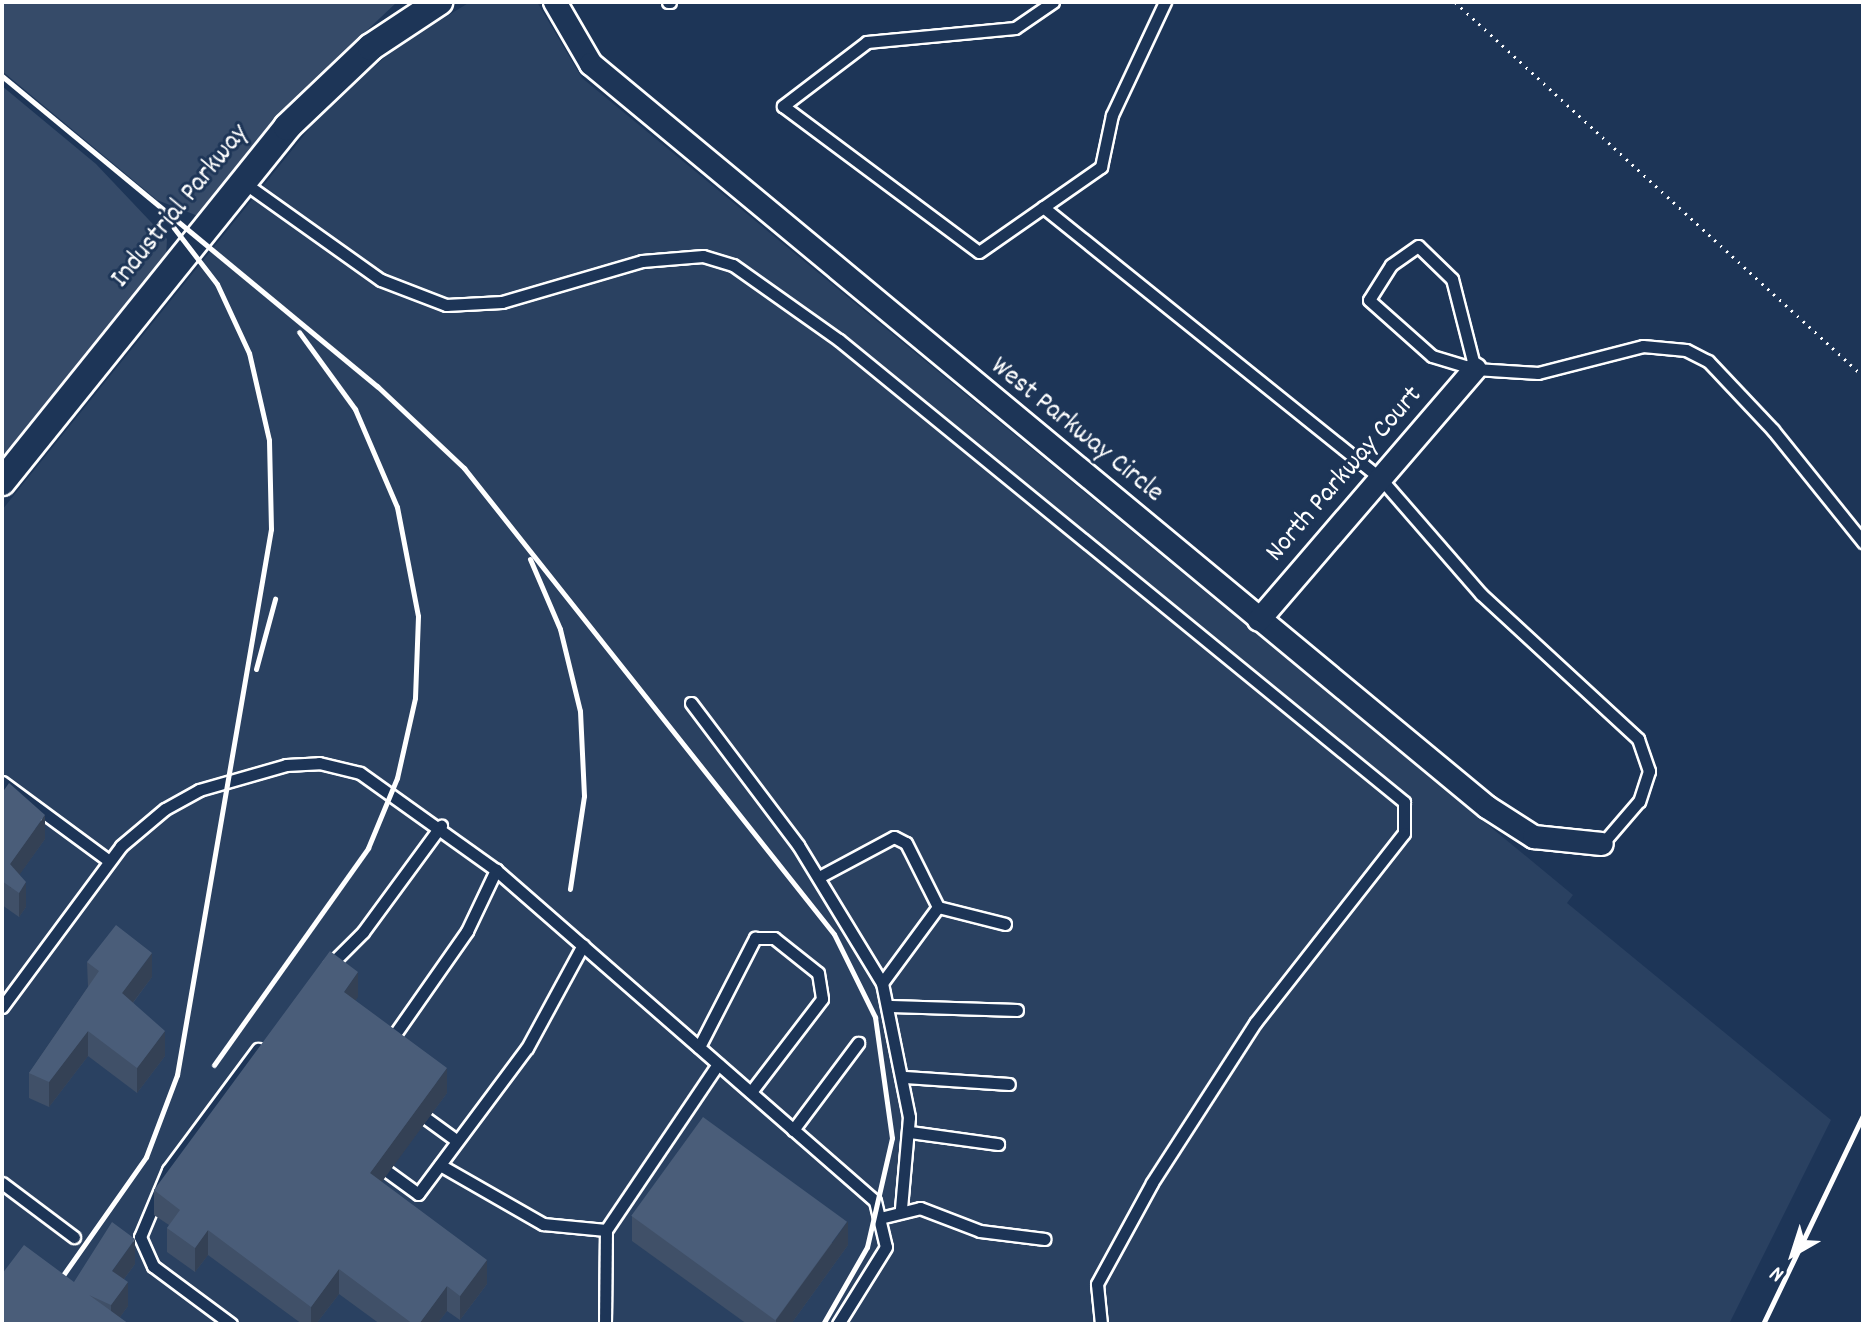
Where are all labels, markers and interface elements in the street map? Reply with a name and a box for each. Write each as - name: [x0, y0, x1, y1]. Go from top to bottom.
- street label: Industrial Parkway: [105, 118, 257, 296]
- street label: West Parkway Circle: [983, 351, 1169, 511]
- street label: North Parkway Court: [1260, 380, 1430, 570]
- north arrow: [1753, 1214, 1833, 1294]
- text: N: [1764, 1258, 1792, 1289]

